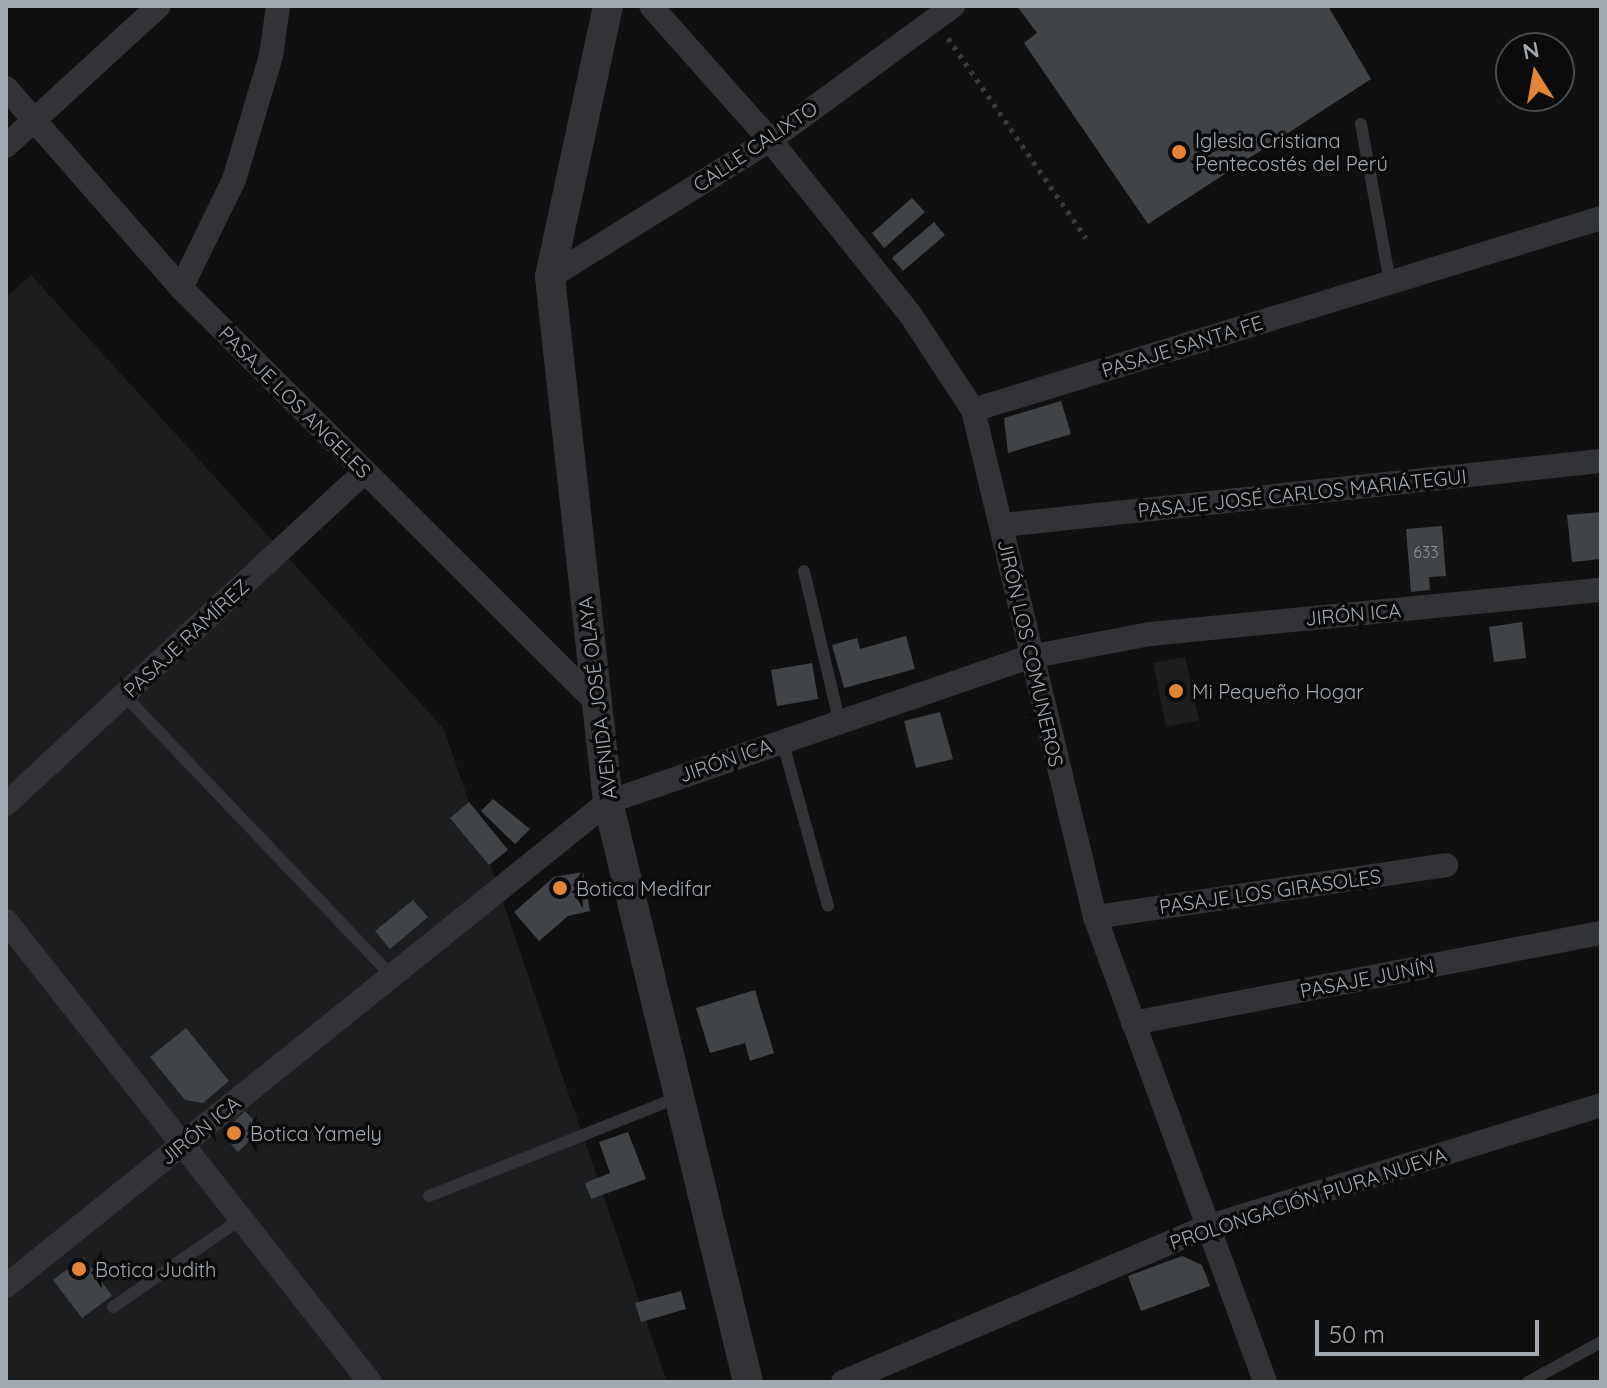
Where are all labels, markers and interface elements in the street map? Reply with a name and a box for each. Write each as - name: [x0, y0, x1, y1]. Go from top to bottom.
- north arrow: [1495, 32, 1575, 112]
- text: N: [1520, 35, 1541, 66]
- street label: CALLE CALIXTO: [688, 96, 822, 196]
- place label: Iglesia Cristiana Pentecostés del Perú: [1195, 128, 1388, 175]
- marker: Iglesia Cristiana Pentecostés del Perú: [1170, 143, 1188, 161]
- street label: PASAJE SANTA FE: [1098, 310, 1266, 382]
- street label: PASAJE LOS ANGELES: [214, 321, 376, 483]
- street label: PASAJE JOSÉ CARLOS MARIÁTEGUI: [1136, 464, 1468, 522]
- street label: JIRÓN LOS COMUNEROS: [993, 537, 1069, 769]
- house number: 633: [1413, 542, 1439, 562]
- street label: PASAJE RAMÍREZ: [119, 574, 253, 702]
- street label: AVENIDA JOSÉ OLAYA: [573, 595, 621, 801]
- street label: JIRÓN ICA: [1304, 598, 1402, 630]
- place label: Mi Pequeño Hogar: [1192, 679, 1364, 703]
- marker: Mi Pequeño Hogar: [1167, 682, 1185, 700]
- street label: JIRÓN ICA: [676, 733, 774, 787]
- street label: PASAJE LOS GIRASOLES: [1157, 864, 1383, 918]
- place label: Botica Medifar: [576, 876, 711, 900]
- marker: Botica Medifar: [551, 879, 569, 897]
- street label: PASAJE JUNÍN: [1298, 953, 1436, 1003]
- street label: JIRÓN ICA: [155, 1090, 245, 1170]
- place label: Botica Yamely: [250, 1121, 382, 1145]
- marker: Botica Yamely: [225, 1124, 243, 1142]
- street label: PROLONGACIÓN PIURA NUEVA: [1167, 1142, 1449, 1254]
- place label: Botica Judith: [95, 1257, 216, 1281]
- marker: Botica Judith: [70, 1260, 88, 1278]
- scale bar: [1319, 1304, 1543, 1354]
- text: 50 m: [1329, 1319, 1385, 1349]

